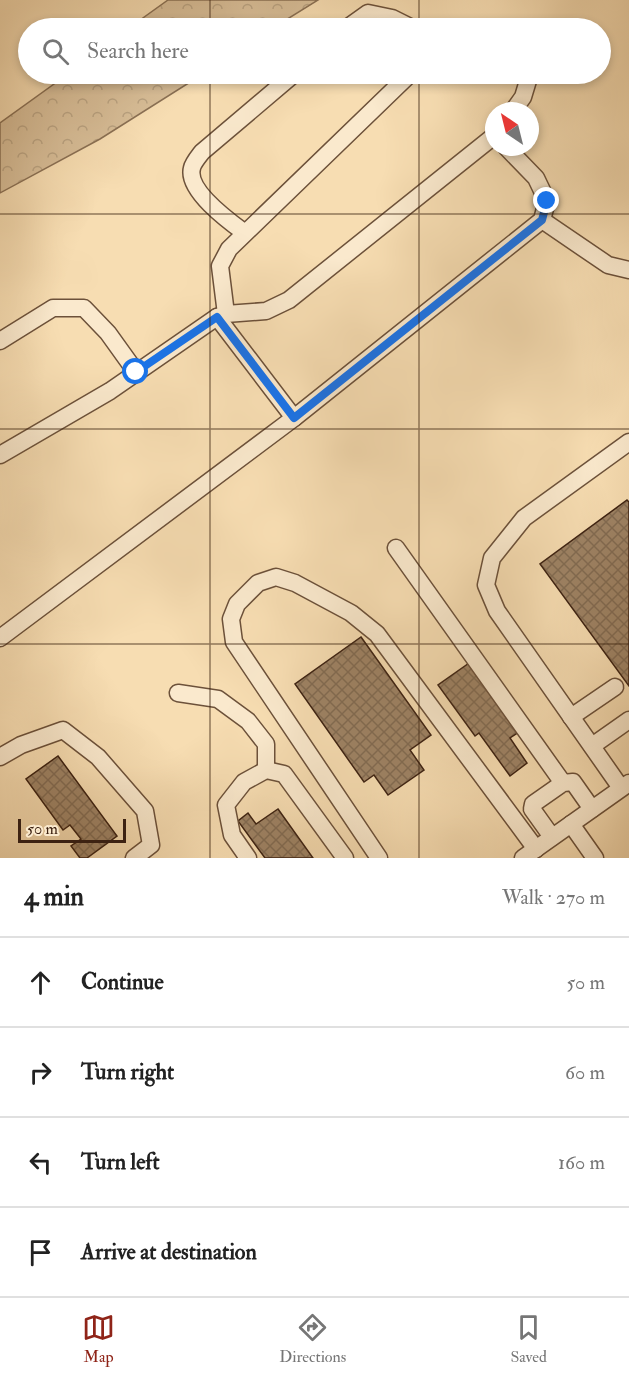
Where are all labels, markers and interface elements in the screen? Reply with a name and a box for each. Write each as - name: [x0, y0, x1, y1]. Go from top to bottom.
- search box: [18, 18, 611, 84]
- icon: search: [39, 35, 72, 68]
- text: Search here: [87, 37, 189, 65]
- north arrow: [485, 102, 539, 156]
- route end: [533, 187, 559, 213]
- route start: [122, 358, 148, 384]
- scale bar: [18, 816, 126, 844]
- text: 50 m: [27, 819, 58, 839]
- text: 4 min: [24, 881, 84, 913]
- text: Walk · 270 m: [502, 885, 605, 910]
- icon: ahead: [24, 966, 57, 999]
- text: Continue: [81, 968, 164, 996]
- text: 50 m: [566, 970, 605, 995]
- icon: right: [24, 1056, 57, 1089]
- text: Turn right: [81, 1058, 174, 1086]
- text: 60 m: [565, 1060, 605, 1085]
- icon: left: [24, 1146, 57, 1179]
- text: Turn left: [81, 1148, 160, 1176]
- text: 160 m: [558, 1150, 605, 1175]
- icon: arrive: [24, 1236, 57, 1269]
- text: Arrive at destination: [81, 1238, 257, 1266]
- tab: Map: [82, 1311, 115, 1367]
- tab: Directions: [279, 1311, 346, 1367]
- tab: Saved: [510, 1311, 547, 1367]

